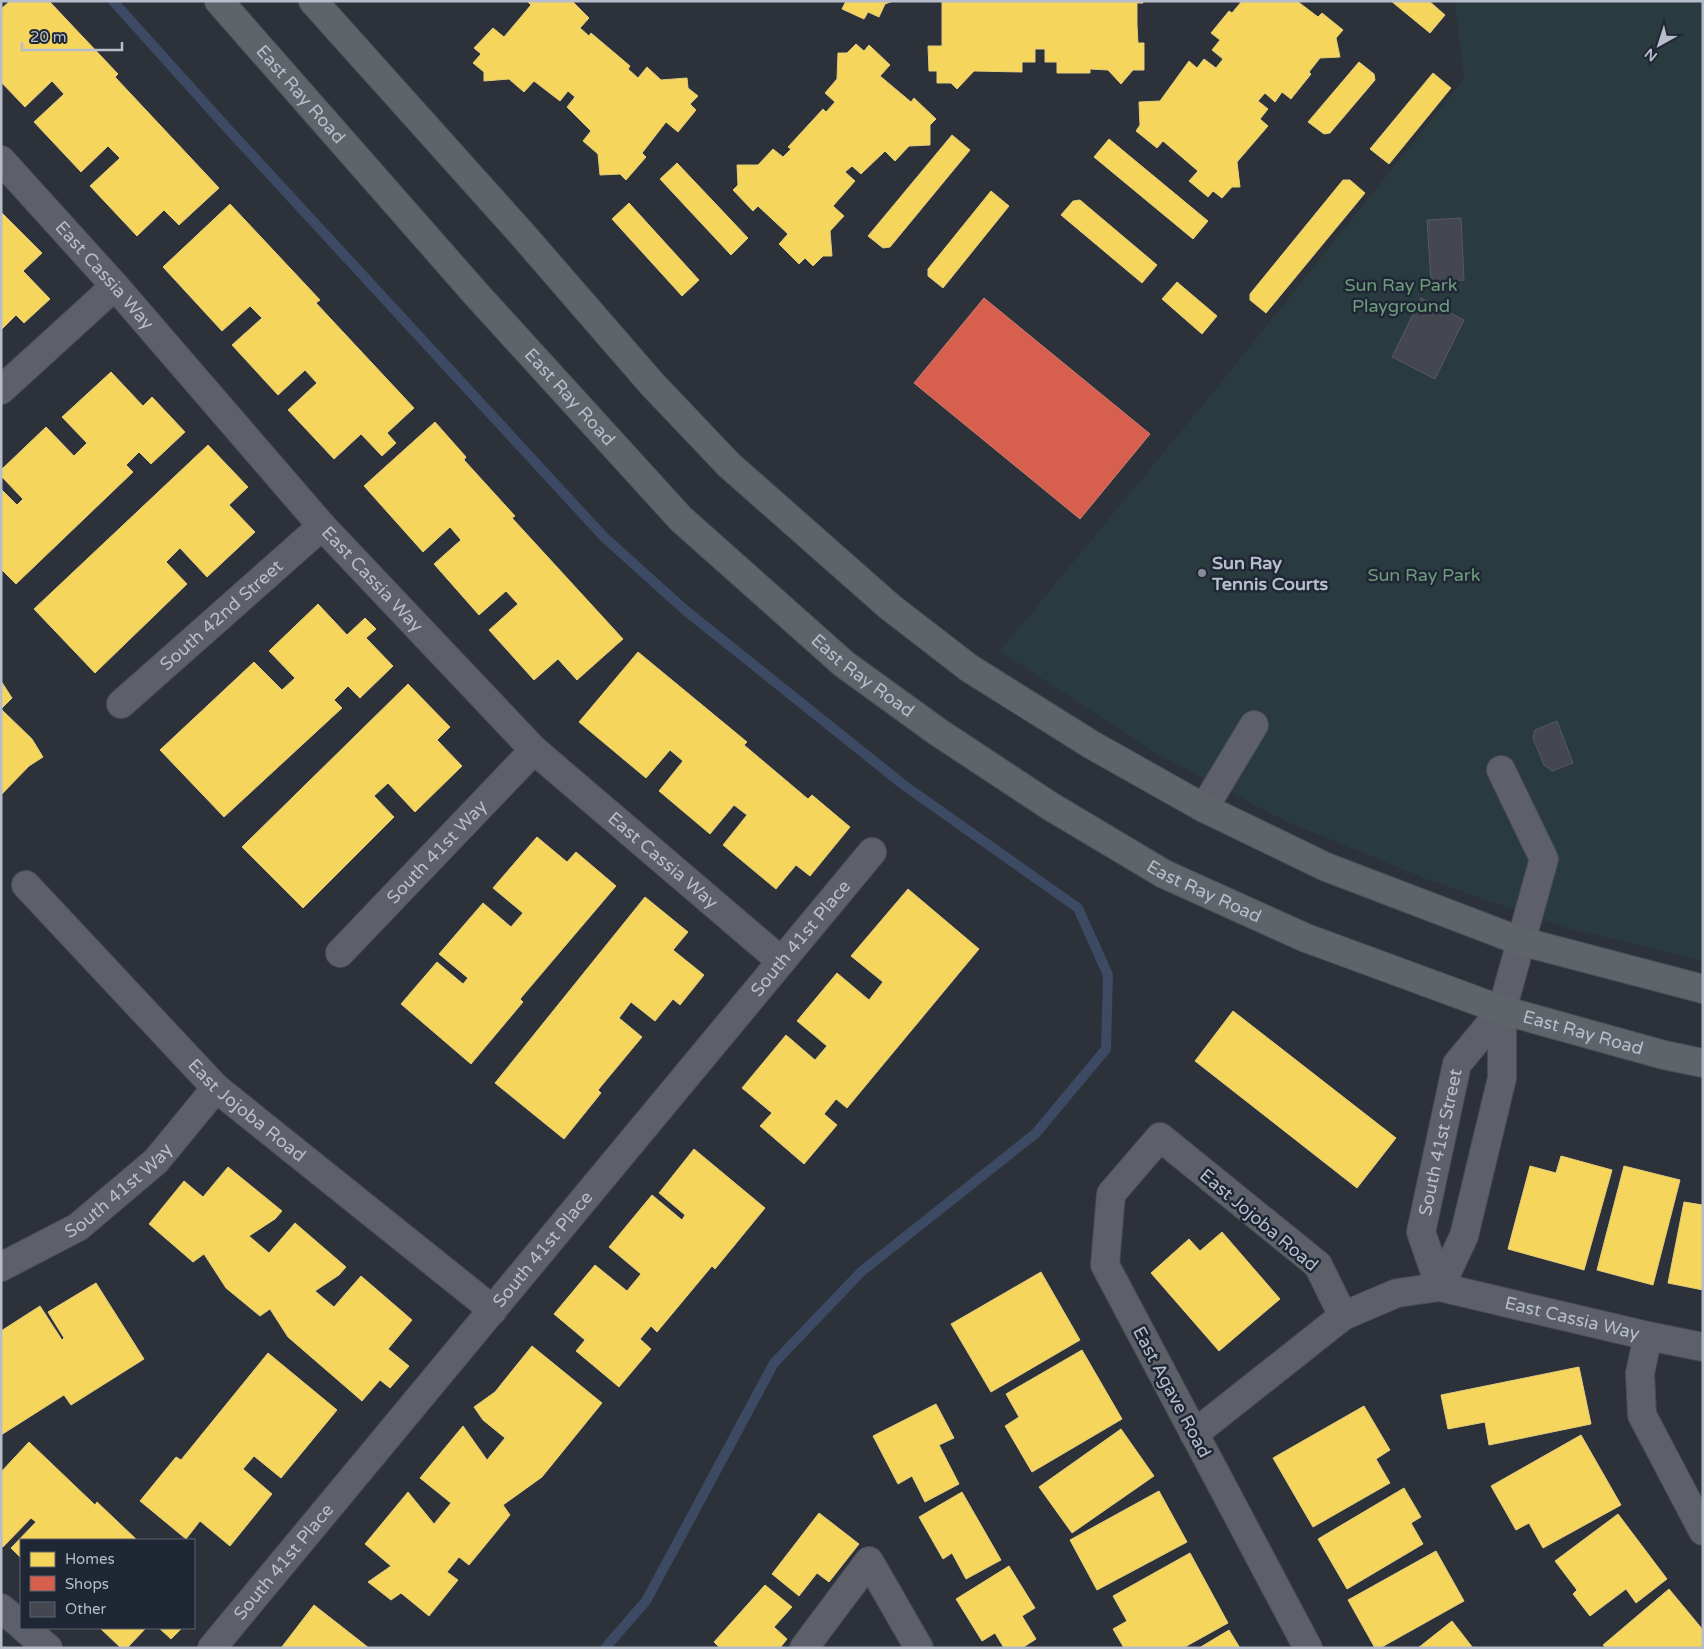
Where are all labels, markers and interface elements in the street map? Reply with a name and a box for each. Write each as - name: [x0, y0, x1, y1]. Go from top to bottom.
- scale bar: [22, 20, 122, 52]
- north arrow: [1634, 20, 1684, 70]
- text: 20 m: [30, 28, 67, 46]
- street label: East Ray Road: [252, 40, 350, 148]
- text: N: [1641, 45, 1661, 65]
- street label: East Cassia Way: [51, 216, 159, 334]
- park label: Sun Ray Park Playground: [1344, 274, 1458, 317]
- street label: East Ray Road: [520, 344, 620, 450]
- street label: East Cassia Way: [317, 521, 428, 637]
- place label: Sun Ray Tennis Courts: [1211, 552, 1329, 595]
- street label: South 42nd Street: [155, 555, 287, 675]
- park label: Sun Ray Park: [1367, 564, 1481, 586]
- marker: Sun Ray Tennis Courts: [1196, 567, 1208, 579]
- street label: East Ray Road: [807, 629, 918, 722]
- street label: South 41st Way: [382, 795, 492, 908]
- street label: East Cassia Way: [603, 807, 723, 914]
- street label: East Ray Road: [1143, 855, 1265, 927]
- street label: South 41st Place: [746, 876, 855, 1001]
- street label: East Ray Road: [1520, 1005, 1646, 1060]
- street label: East Jojoba Road: [183, 1054, 310, 1167]
- street label: South 41st Street: [1414, 1067, 1467, 1218]
- street label: South 41st Way: [61, 1138, 177, 1243]
- street label: East Jojoba Road: [1195, 1164, 1323, 1276]
- street label: South 41st Place: [488, 1187, 597, 1312]
- street label: East Cassia Way: [1503, 1292, 1642, 1345]
- street label: East Agave Road: [1128, 1323, 1216, 1461]
- street label: South 41st Place: [229, 1499, 338, 1624]
- legend: [20, 1539, 195, 1629]
- text: Homes: [65, 1550, 115, 1568]
- text: Shops: [65, 1575, 109, 1593]
- text: Other: [65, 1600, 107, 1618]

